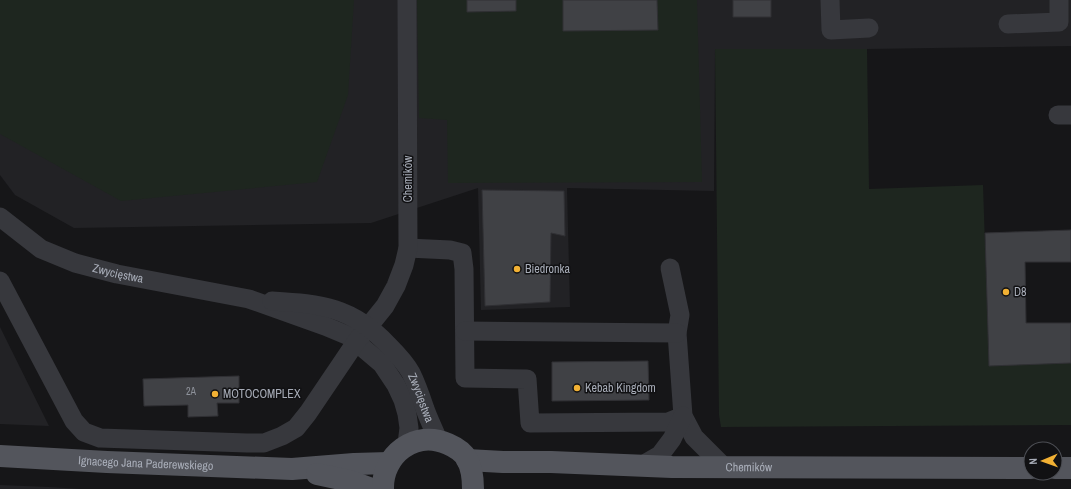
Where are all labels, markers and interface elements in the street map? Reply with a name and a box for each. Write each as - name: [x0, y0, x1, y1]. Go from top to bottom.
- street label: Chemików: [400, 155, 416, 202]
- street label: Zwycięstwa: [91, 260, 145, 287]
- place label: Biedronka: [525, 261, 570, 277]
- marker: Biedronka: [512, 264, 522, 274]
- place label: D8: [1014, 284, 1027, 300]
- marker: D8: [1001, 287, 1011, 297]
- street label: Zwycięstwa: [404, 370, 438, 425]
- place label: Kebab Kingdom: [585, 380, 656, 396]
- marker: Kebab Kingdom: [572, 383, 582, 393]
- house number: 2A: [186, 385, 197, 398]
- place label: MOTOCOMPLEX: [223, 386, 301, 402]
- marker: MOTOCOMPLEX: [210, 389, 220, 399]
- north arrow: [1023, 441, 1063, 481]
- street label: Ignacego Jana Paderewskiego: [78, 452, 214, 474]
- text: N: [1026, 458, 1040, 465]
- street label: Chemików: [726, 459, 773, 475]

